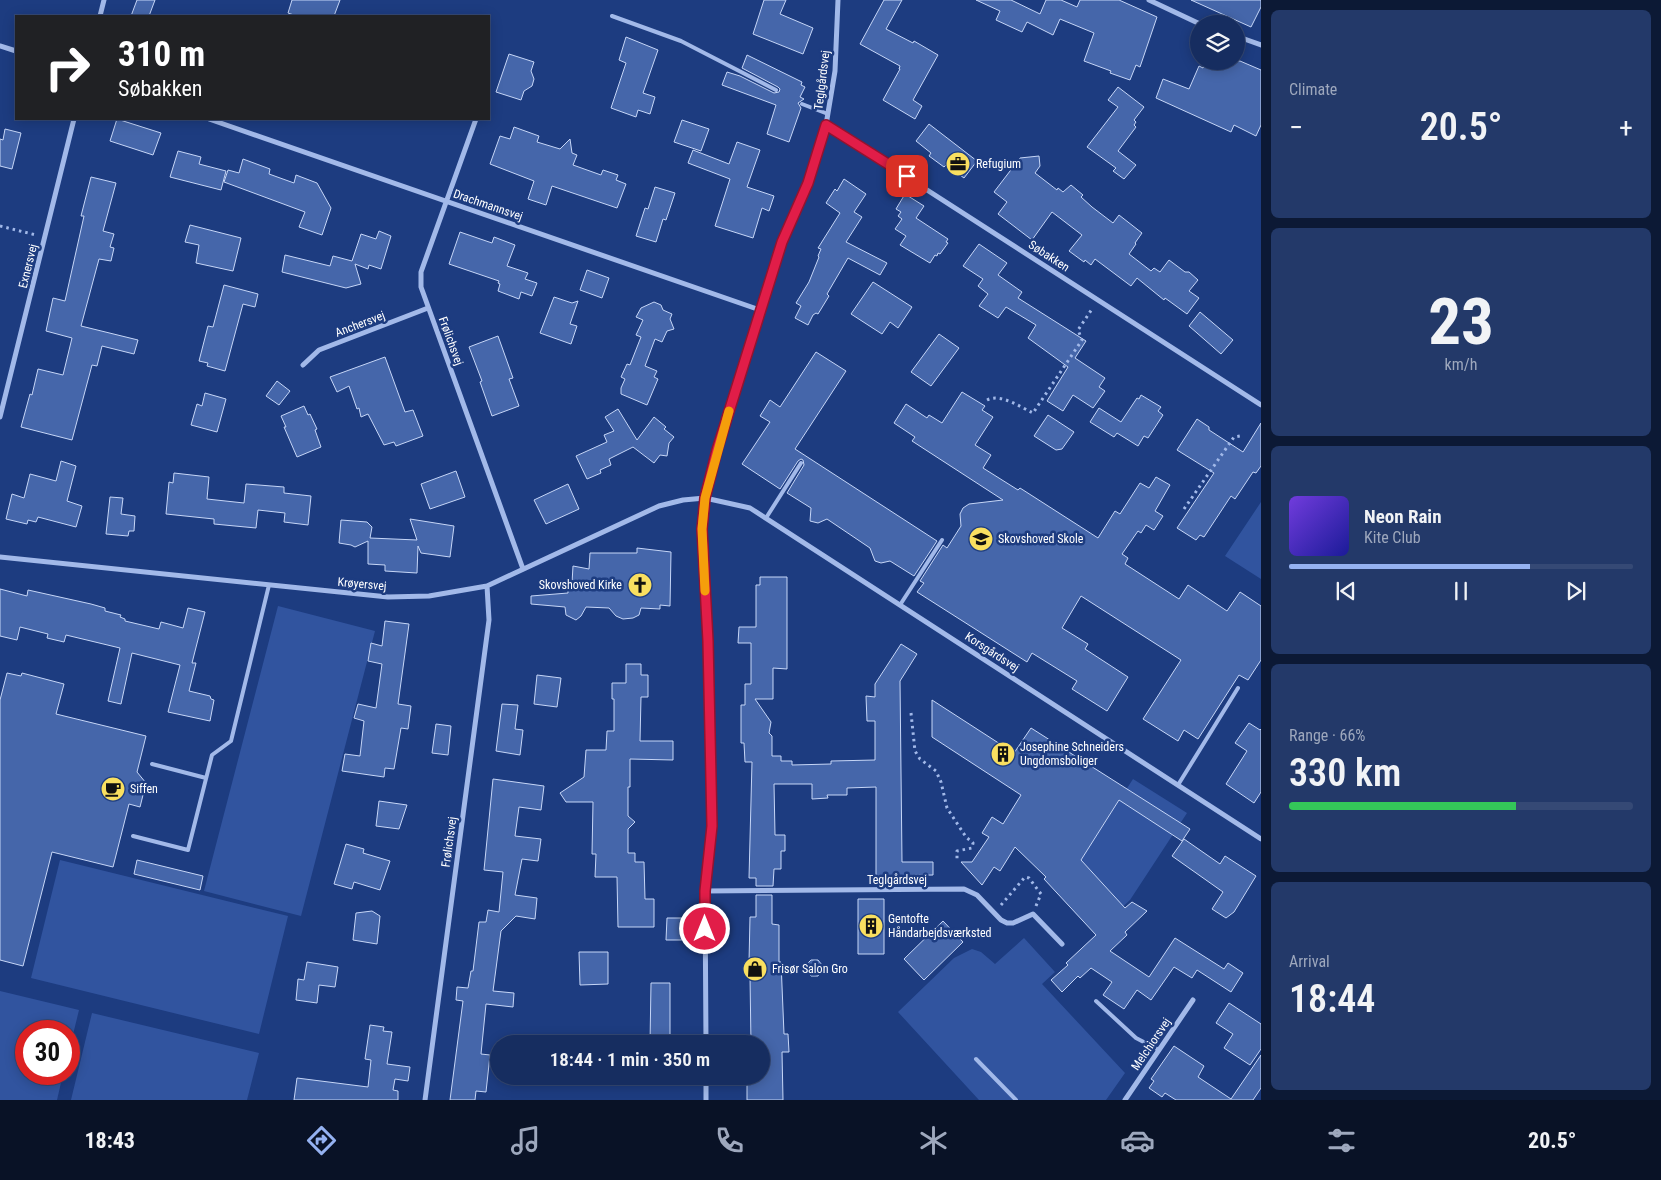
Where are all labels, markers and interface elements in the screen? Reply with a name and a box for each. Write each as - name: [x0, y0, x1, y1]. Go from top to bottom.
- map controls: [1190, 15, 1245, 70]
- button: layers: [1190, 15, 1245, 70]
- text: 310 m: [118, 34, 205, 75]
- icon: right: [35, 35, 100, 100]
- street label: Teglgårdsvej: [811, 49, 833, 111]
- text: Søbakken: [118, 76, 202, 101]
- text: Climate: [1289, 80, 1337, 99]
- text: 20.5°: [1420, 105, 1502, 149]
- text: −: [1289, 111, 1303, 144]
- text: +: [1619, 111, 1633, 144]
- office icon: Refugium: [945, 151, 971, 177]
- pin: [886, 155, 928, 197]
- place label: Refugium: [976, 157, 1021, 171]
- icon: arrive: [893, 162, 921, 190]
- street label: Drachmannsvej: [451, 187, 525, 223]
- street label: Søbakken: [1026, 238, 1072, 274]
- street label: Exnersvej: [16, 242, 40, 290]
- text: 23: [1428, 284, 1494, 360]
- street label: Anchersvej: [333, 308, 387, 340]
- street label: Frølichsvej: [436, 315, 466, 367]
- text: km/h: [1445, 355, 1477, 374]
- text: Neon Rain: [1364, 505, 1442, 528]
- school or university icon: Skovshoved Skole: [968, 526, 994, 552]
- text: Kite Club: [1364, 528, 1421, 547]
- place label: Skovshoved Skole: [998, 532, 1084, 546]
- church icon: Skovshoved Kirke: [627, 572, 653, 598]
- street label: Krøyersvej: [337, 575, 387, 593]
- icon: previous: [1332, 577, 1360, 605]
- icon: pause: [1447, 577, 1475, 605]
- icon: next: [1562, 577, 1590, 605]
- place label: Skovshoved Kirke: [539, 578, 622, 592]
- street label: Korsgårdsvej: [962, 629, 1022, 675]
- text: Range · 66%: [1289, 726, 1365, 745]
- place label: Josephine Schneiders Ungdomsboliger: [1020, 740, 1124, 768]
- building icon: Josephine Schneiders Ungdomsboliger: [990, 741, 1016, 767]
- text: 330 km: [1289, 751, 1401, 795]
- cafe icon: Siffen: [100, 776, 126, 802]
- place label: Siffen: [130, 782, 158, 796]
- street label: Frølichsvej: [439, 816, 459, 868]
- street label: Teglgårdsvej: [867, 873, 927, 887]
- position arrow: [678, 902, 730, 954]
- place label: Gentofte Håndarbejdsværksted: [888, 912, 992, 940]
- building icon: Gentofte Håndarbejdsværksted: [858, 913, 884, 939]
- text: Arrival: [1289, 952, 1330, 971]
- shop icon: Frisør Salon Gro: [742, 956, 768, 982]
- place label: Frisør Salon Gro: [772, 962, 848, 976]
- text: 18:44: [1289, 977, 1375, 1021]
- street label: Melchiorsvej: [1128, 1015, 1174, 1073]
- speed limit sign: 30: [15, 1020, 80, 1085]
- text: 18:44 · 1 min · 350 m: [550, 1048, 710, 1071]
- icon: directions: [304, 1123, 339, 1158]
- icon: music: [508, 1123, 543, 1158]
- icon: phone: [712, 1123, 747, 1158]
- icon: climate: [916, 1123, 951, 1158]
- icon: car: [1120, 1123, 1155, 1158]
- icon: filters: [1324, 1123, 1359, 1158]
- text: 18:43: [85, 1128, 135, 1153]
- text: 20.5°: [1528, 1128, 1576, 1153]

